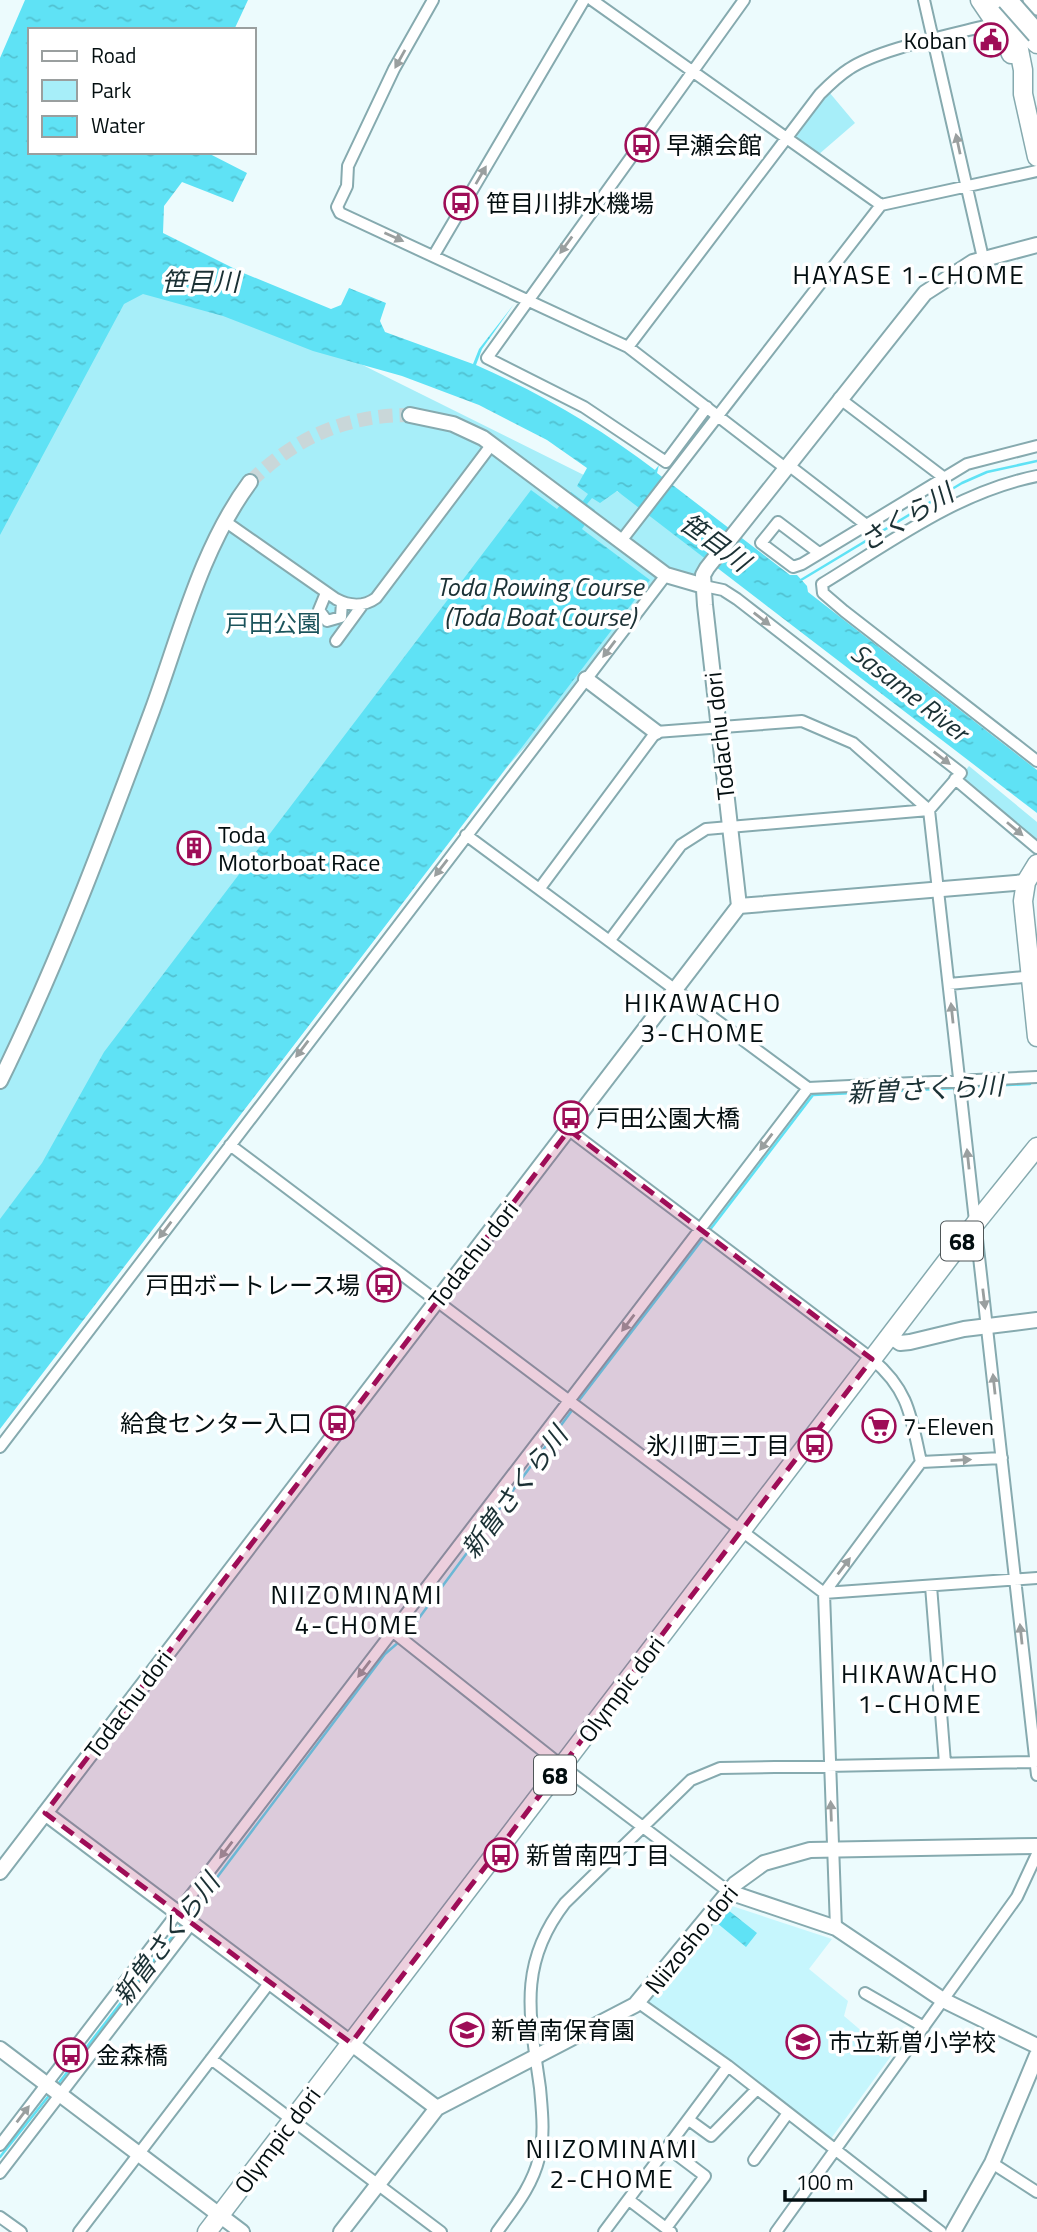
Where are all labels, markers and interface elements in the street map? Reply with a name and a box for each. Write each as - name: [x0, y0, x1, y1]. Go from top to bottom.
- public building icon: Koban: [972, 21, 1010, 59]
- place label: Koban: [903, 22, 967, 58]
- legend: [28, 28, 256, 154]
- text: Road: [91, 39, 136, 71]
- one-way arrow: [394, 50, 406, 69]
- text: Park: [91, 74, 131, 106]
- text: Water: [91, 109, 145, 141]
- bus stop icon: 早瀬会館: [623, 126, 661, 164]
- place label: 早瀬会館: [666, 127, 762, 163]
- one-way arrow: [952, 133, 963, 155]
- one-way arrow: [475, 165, 487, 185]
- bus stop icon: 笹目川排水機場: [442, 184, 480, 222]
- place label: 笹目川排水機場: [486, 185, 654, 221]
- one-way arrow: [384, 231, 404, 243]
- one-way arrow: [559, 236, 573, 254]
- district label: HAYASE 1-CHOME: [792, 255, 1026, 294]
- water label: 笹目川: [161, 262, 242, 301]
- water label: さくら川: [851, 472, 963, 561]
- water label: 笹目川: [672, 503, 760, 582]
- water label: Toda Rowing Course (Toda Boat Course): [436, 567, 646, 636]
- park label: 戸田公園: [225, 605, 321, 641]
- one-way arrow: [753, 611, 771, 626]
- water label: Sasame River: [843, 634, 979, 752]
- one-way arrow: [603, 640, 617, 658]
- street label: Todachu dori: [694, 670, 744, 802]
- one-way arrow: [933, 750, 951, 764]
- place label: Toda Motorboat Race: [218, 816, 380, 880]
- one-way arrow: [1006, 822, 1024, 837]
- building icon: Toda Motorboat Race: [175, 829, 213, 867]
- one-way arrow: [433, 859, 448, 877]
- district label: HIKAWACHO 3-CHOME: [624, 983, 782, 1052]
- one-way arrow: [946, 1002, 957, 1024]
- one-way arrow: [295, 1039, 310, 1057]
- water label: 新曽さくら川: [846, 1065, 1007, 1113]
- bus stop icon: 戸田公園大橋: [552, 1099, 590, 1137]
- place label: 戸田公園大橋: [596, 1100, 740, 1136]
- one-way arrow: [760, 1133, 774, 1151]
- one-way arrow: [962, 1148, 973, 1170]
- street label: Todachu dori: [419, 1192, 527, 1316]
- one-way arrow: [159, 1221, 173, 1239]
- road number: 68: [941, 1222, 983, 1260]
- bus stop icon: 戸田ボートレース場: [365, 1266, 403, 1304]
- place label: 戸田ボートレース場: [145, 1267, 360, 1303]
- one-way arrow: [979, 1288, 990, 1310]
- one-way arrow: [622, 1314, 636, 1332]
- one-way arrow: [988, 1373, 999, 1395]
- bus stop icon: 給食センター入口: [318, 1404, 356, 1442]
- place label: 給食センター入口: [120, 1405, 312, 1441]
- supermarket icon: 7-Eleven: [860, 1407, 898, 1445]
- place label: 7-Eleven: [903, 1408, 994, 1444]
- water label: 新曽さくら川: [451, 1416, 578, 1566]
- bus stop icon: 氷川町三丁目: [796, 1426, 834, 1464]
- place label: 氷川町三丁目: [646, 1427, 790, 1463]
- one-way arrow: [951, 1454, 973, 1465]
- one-way arrow: [837, 1556, 851, 1575]
- district label: NIIZOMINAMI 4-CHOME: [271, 1575, 443, 1644]
- one-way arrow: [1016, 1623, 1027, 1645]
- street label: Olympic dori: [569, 1628, 673, 1750]
- street label: Todachu dori: [75, 1642, 181, 1766]
- district label: HIKAWACHO 1-CHOME: [841, 1654, 999, 1723]
- one-way arrow: [357, 1659, 371, 1678]
- road number: 68: [534, 1756, 576, 1795]
- one-way arrow: [825, 1800, 836, 1822]
- bus stop icon: 新曽南四丁目: [482, 1836, 520, 1874]
- place label: 新曽南四丁目: [526, 1837, 670, 1873]
- one-way arrow: [219, 1840, 233, 1859]
- water label: 新曽さくら川: [103, 1863, 230, 2013]
- street label: Niizosho dori: [636, 1877, 746, 2001]
- school or university icon: 新曽南保育園: [448, 2011, 486, 2049]
- place label: 新曽南保育園: [491, 2012, 635, 2048]
- school or university icon: 市立新曽小学校: [784, 2023, 822, 2061]
- place label: 市立新曽小学校: [828, 2024, 996, 2060]
- bus stop icon: 金森橋: [52, 2036, 90, 2074]
- place label: 金森橋: [96, 2037, 168, 2073]
- street label: Olympic dori: [225, 2079, 329, 2201]
- one-way arrow: [16, 2105, 30, 2123]
- district label: NIIZOMINAMI 2-CHOME: [526, 2129, 698, 2198]
- scale bar: [785, 2158, 925, 2202]
- text: 100 m: [796, 2166, 853, 2198]

